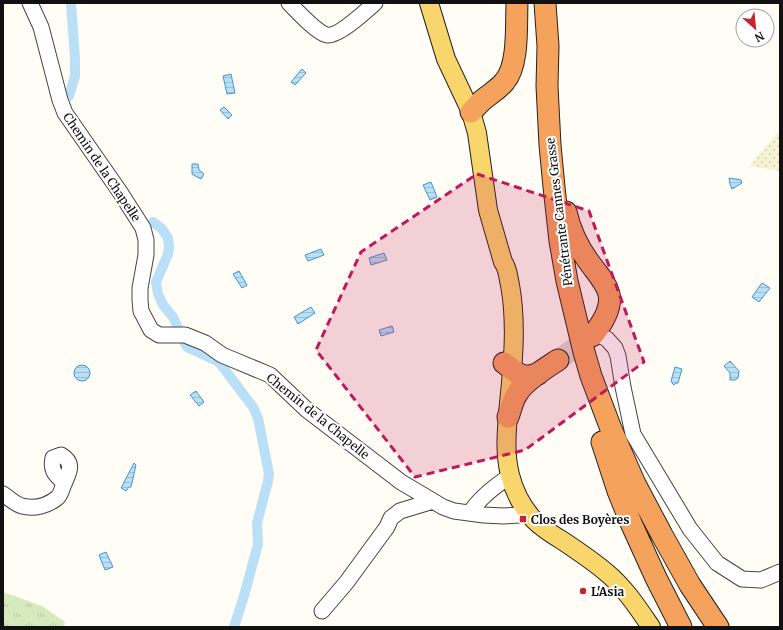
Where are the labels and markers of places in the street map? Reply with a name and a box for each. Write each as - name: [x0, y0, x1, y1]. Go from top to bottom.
- place label: Clos des Boyères: [531, 512, 629, 527]
- marker: Clos des Boyères: [518, 514, 528, 524]
- place label: L'Asia: [591, 584, 624, 599]
- marker: L'Asia: [578, 586, 588, 596]

